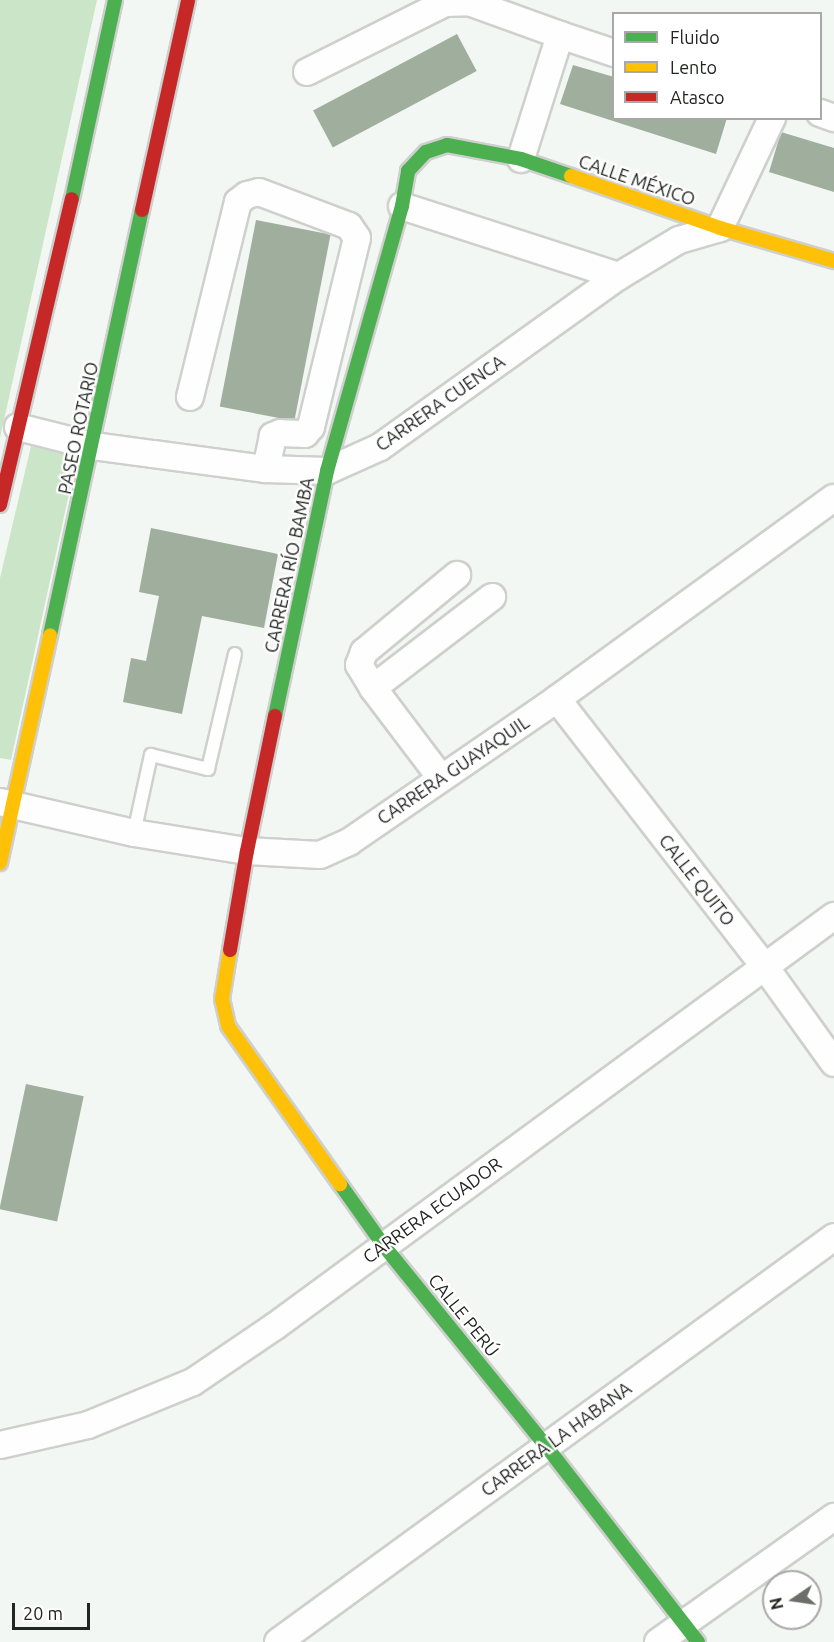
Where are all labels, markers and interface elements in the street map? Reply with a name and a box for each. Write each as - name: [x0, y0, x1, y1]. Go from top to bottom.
- legend: [612, 12, 822, 120]
- text: Fluido: [670, 27, 720, 47]
- text: Lento: [670, 57, 717, 77]
- text: Atasco: [670, 87, 725, 107]
- street label: CALLE MÉXICO: [576, 150, 698, 210]
- street label: CARRERA CUENCA: [371, 350, 509, 456]
- street label: PASEO ROTARIO: [53, 360, 103, 496]
- street label: CARRERA RÍO BAMBA: [260, 475, 318, 655]
- street label: CARRERA GUAYAQUIL: [373, 711, 533, 829]
- street label: CALLE QUITO: [655, 830, 739, 930]
- street label: CARRERA ECUADOR: [359, 1152, 505, 1268]
- street label: CALLE PERÚ: [424, 1269, 504, 1361]
- street label: CARRERA LA HABANA: [477, 1377, 635, 1501]
- north arrow: [762, 1570, 822, 1630]
- scale bar: [15, 1591, 93, 1629]
- text: N: [766, 1596, 787, 1611]
- text: 20 m: [23, 1603, 63, 1623]

